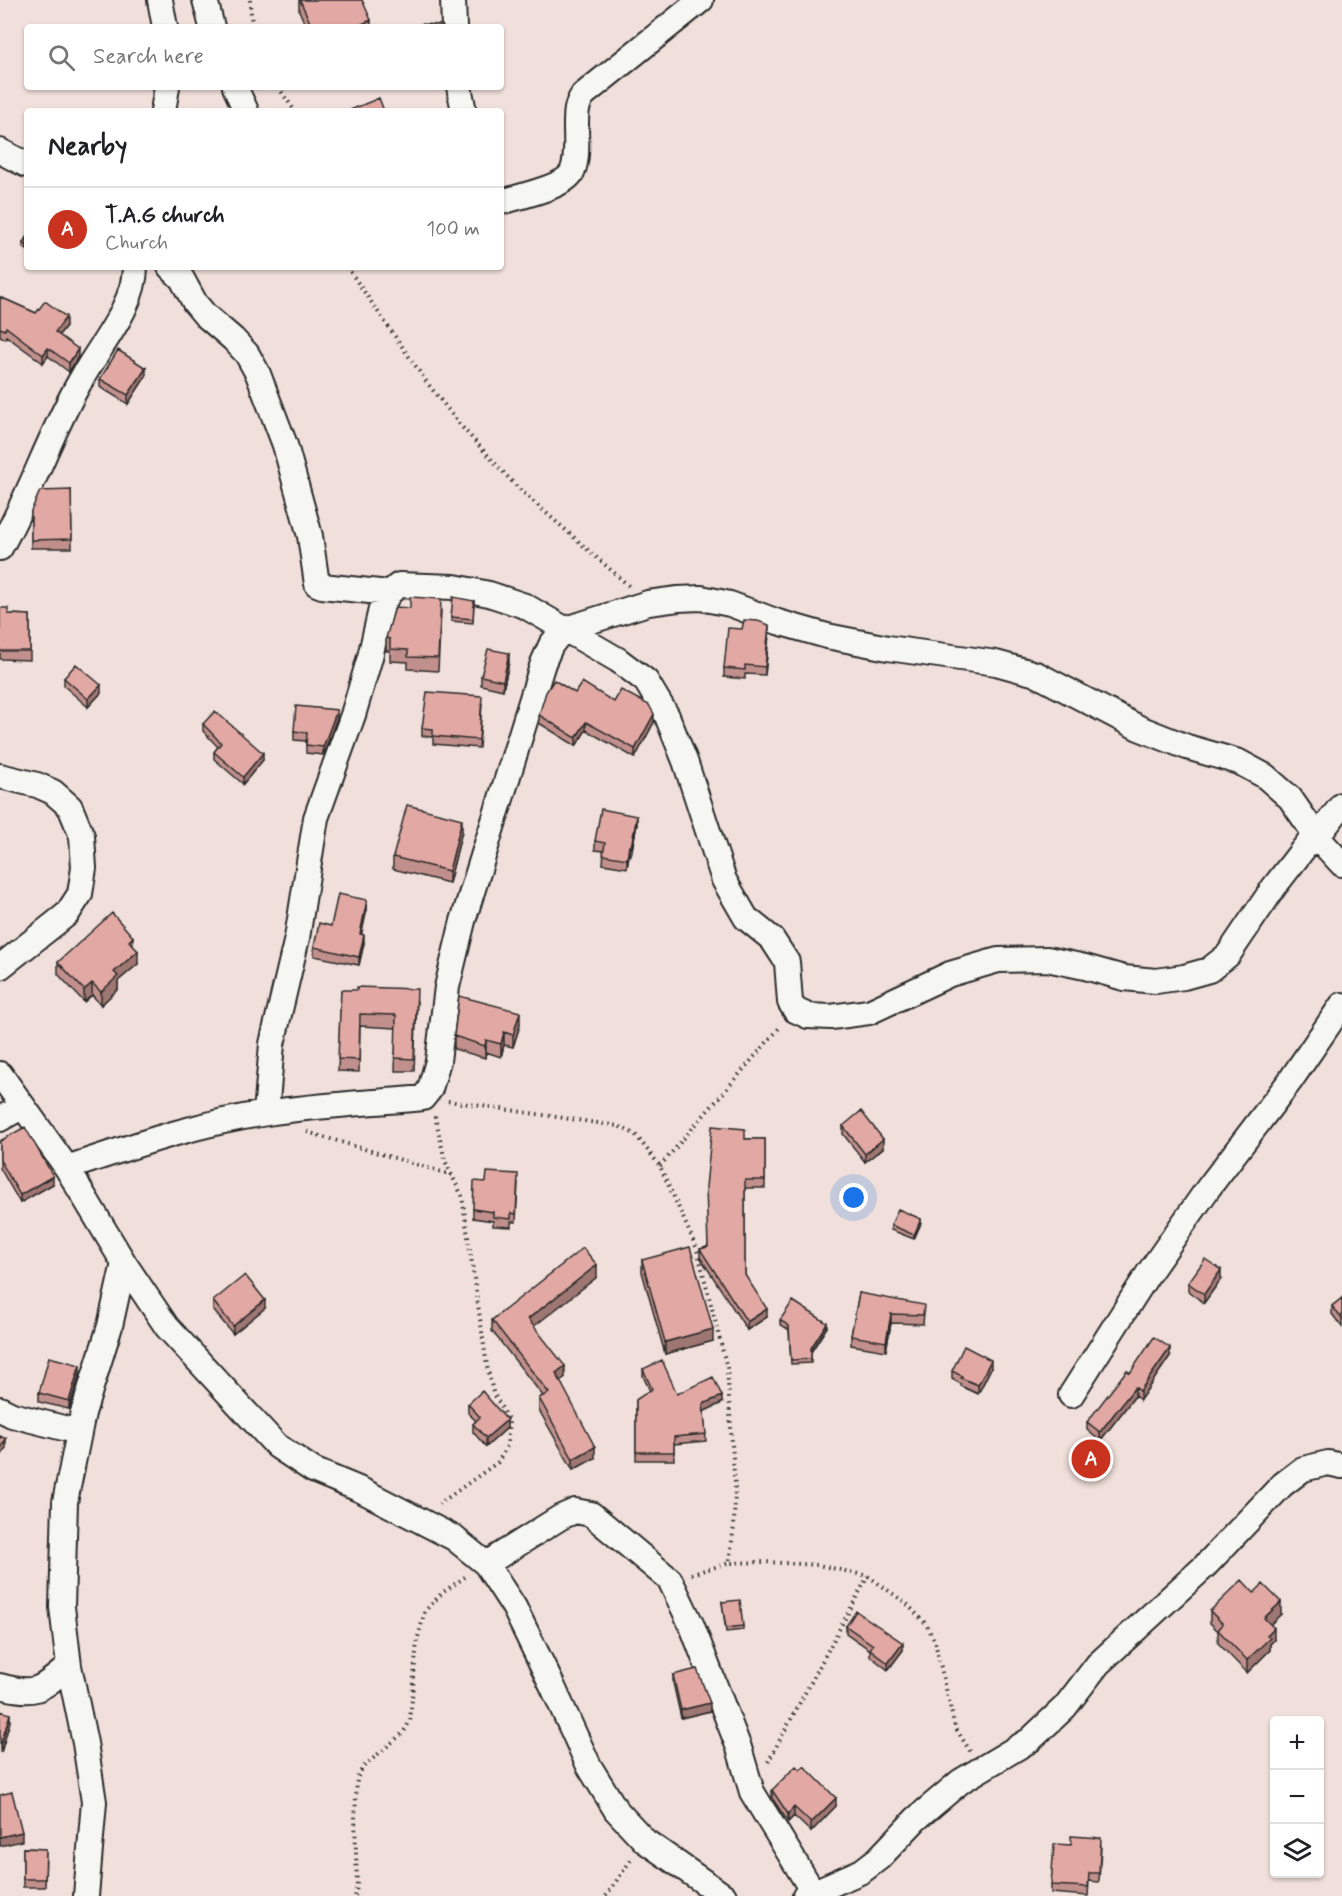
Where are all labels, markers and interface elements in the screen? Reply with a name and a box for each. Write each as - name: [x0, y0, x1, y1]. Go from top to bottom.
- search box: [24, 24, 504, 90]
- icon: search: [45, 41, 78, 74]
- text: Search here: [93, 43, 204, 71]
- text: Nearby: [48, 130, 127, 164]
- text: T.A.G church: [105, 202, 225, 230]
- text: A: [61, 216, 74, 243]
- text: 100 m: [426, 216, 480, 243]
- text: Church: [105, 230, 168, 257]
- your location: [839, 1183, 868, 1212]
- pin: A: [1072, 1436, 1110, 1482]
- map controls: [1270, 1716, 1324, 1878]
- button: +: [1270, 1716, 1324, 1770]
- button: −: [1270, 1770, 1324, 1824]
- button: layers: [1270, 1824, 1324, 1878]

